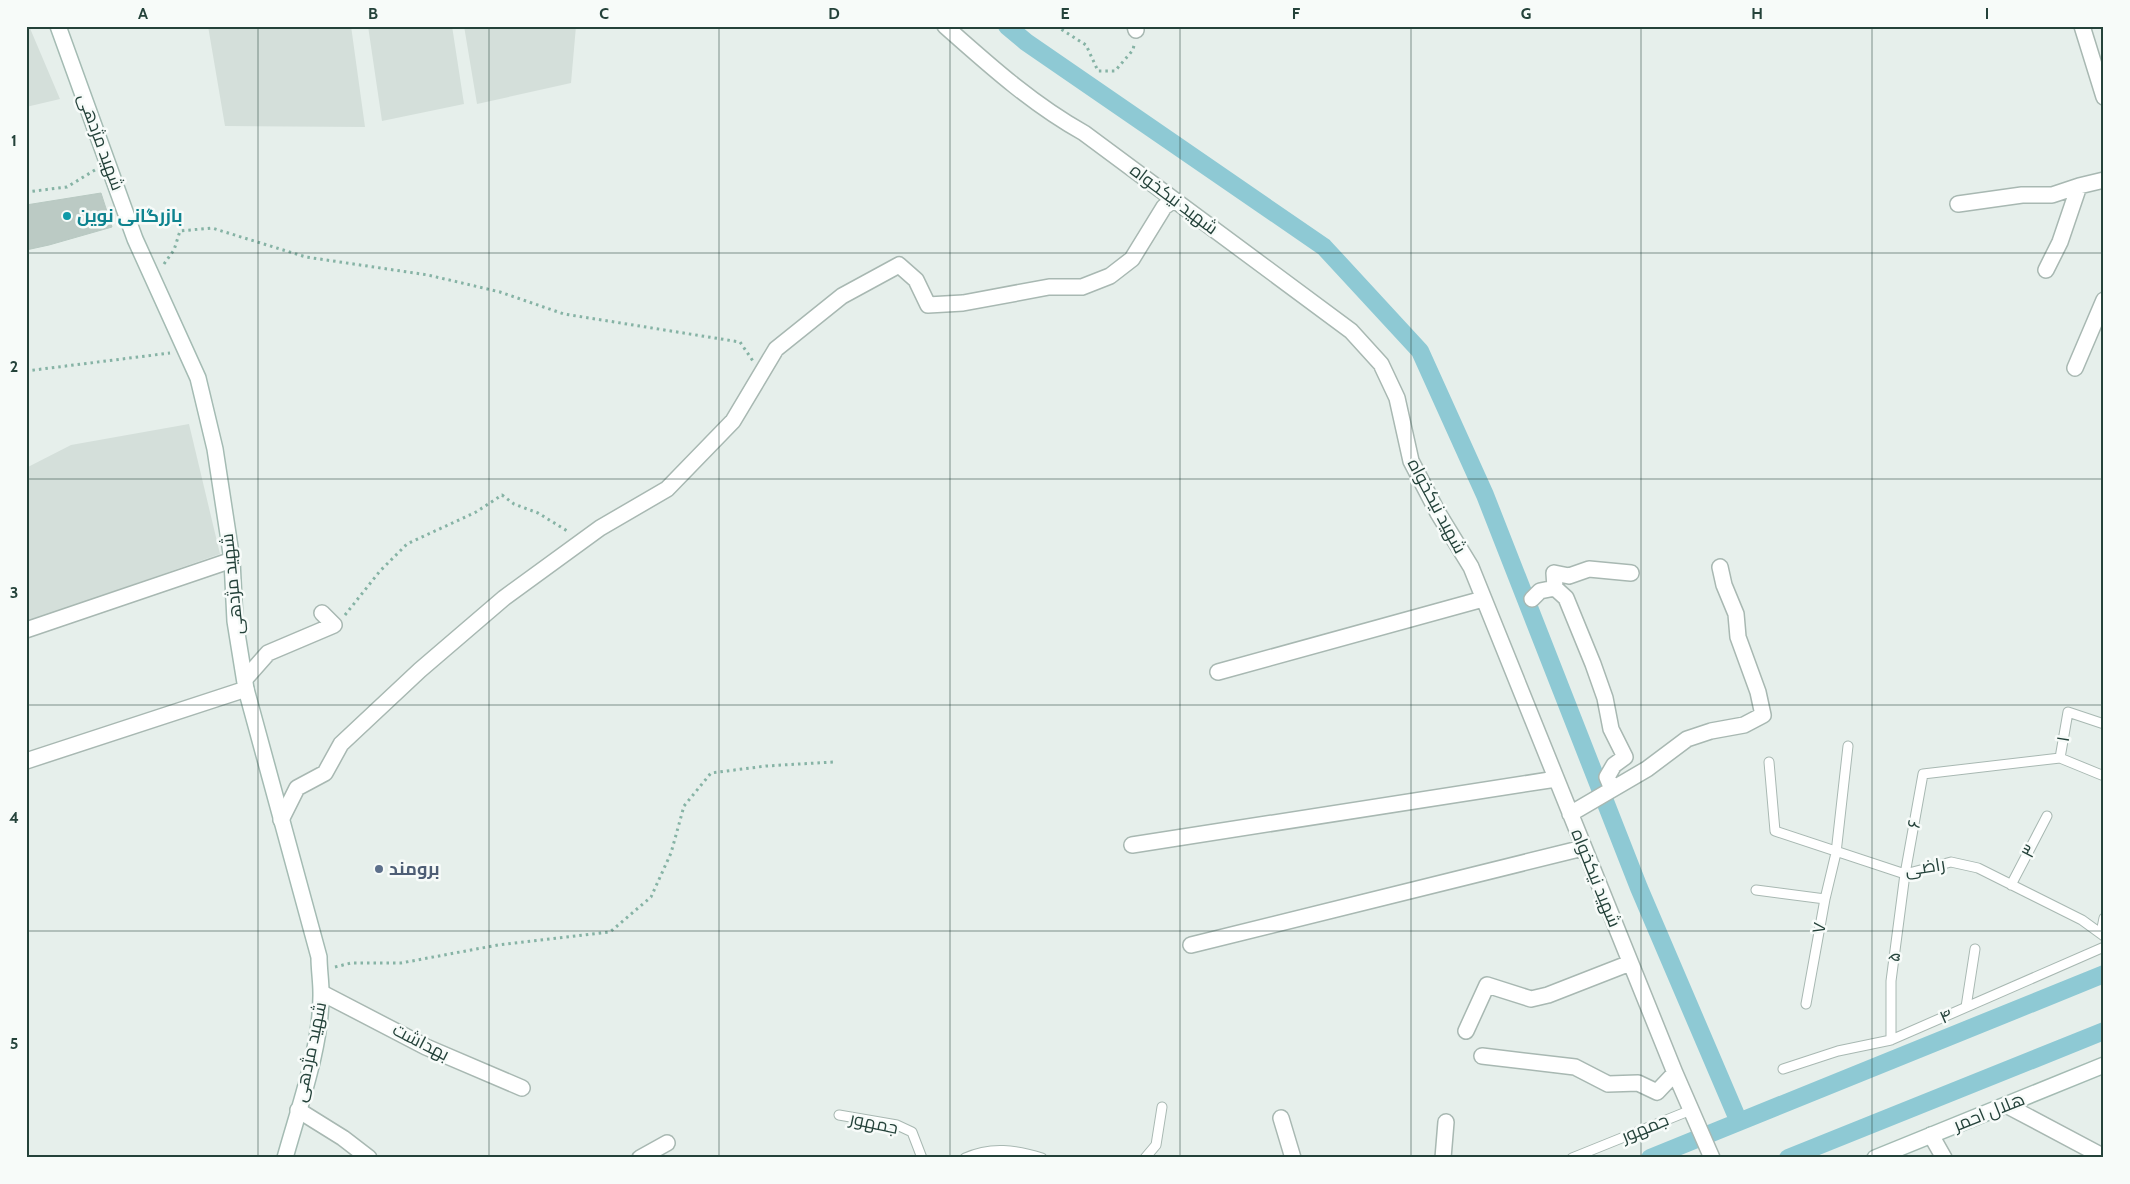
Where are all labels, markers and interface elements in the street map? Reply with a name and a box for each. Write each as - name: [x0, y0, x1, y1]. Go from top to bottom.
- text: A: [138, 4, 148, 23]
- text: B: [368, 4, 378, 23]
- text: C: [599, 4, 609, 23]
- text: D: [828, 4, 840, 23]
- text: E: [1060, 4, 1070, 23]
- text: F: [1292, 4, 1301, 23]
- text: G: [1521, 4, 1531, 23]
- text: H: [1751, 4, 1763, 23]
- text: I: [1985, 4, 1989, 23]
- street label: شهید مژدهی: [73, 90, 129, 194]
- text: 1: [11, 131, 17, 150]
- street label: شهید نیکخواه: [1126, 159, 1222, 239]
- place label: بازرگانی نوین: [77, 205, 183, 227]
- marker: بازرگانی نوین: [61, 210, 73, 222]
- text: 2: [10, 357, 18, 376]
- street label: شهید نیکخواه: [1403, 455, 1471, 557]
- street label: شهید مژدهی: [216, 532, 248, 636]
- text: 3: [10, 583, 18, 602]
- street label: ۱: [2052, 735, 2074, 743]
- text: 4: [9, 808, 19, 827]
- street label: ۶: [1902, 818, 1926, 830]
- street label: شهید نیکخواه: [1566, 826, 1626, 930]
- street label: ۳: [2016, 841, 2042, 861]
- street label: راضی: [1903, 853, 1947, 881]
- place label: برومند: [389, 858, 440, 880]
- marker: برومند: [373, 863, 385, 875]
- street label: ۷: [1807, 921, 1831, 935]
- street label: ۵: [1882, 951, 1906, 963]
- street label: شهید مژدهی: [289, 1000, 331, 1104]
- street label: ۴: [1936, 1004, 1956, 1028]
- street label: بهداشت: [389, 1018, 453, 1066]
- text: 5: [10, 1034, 18, 1053]
- street label: هلال احمر: [1949, 1088, 2028, 1137]
- street label: جمهور: [847, 1107, 900, 1139]
- street label: جمهور: [1617, 1109, 1672, 1148]

